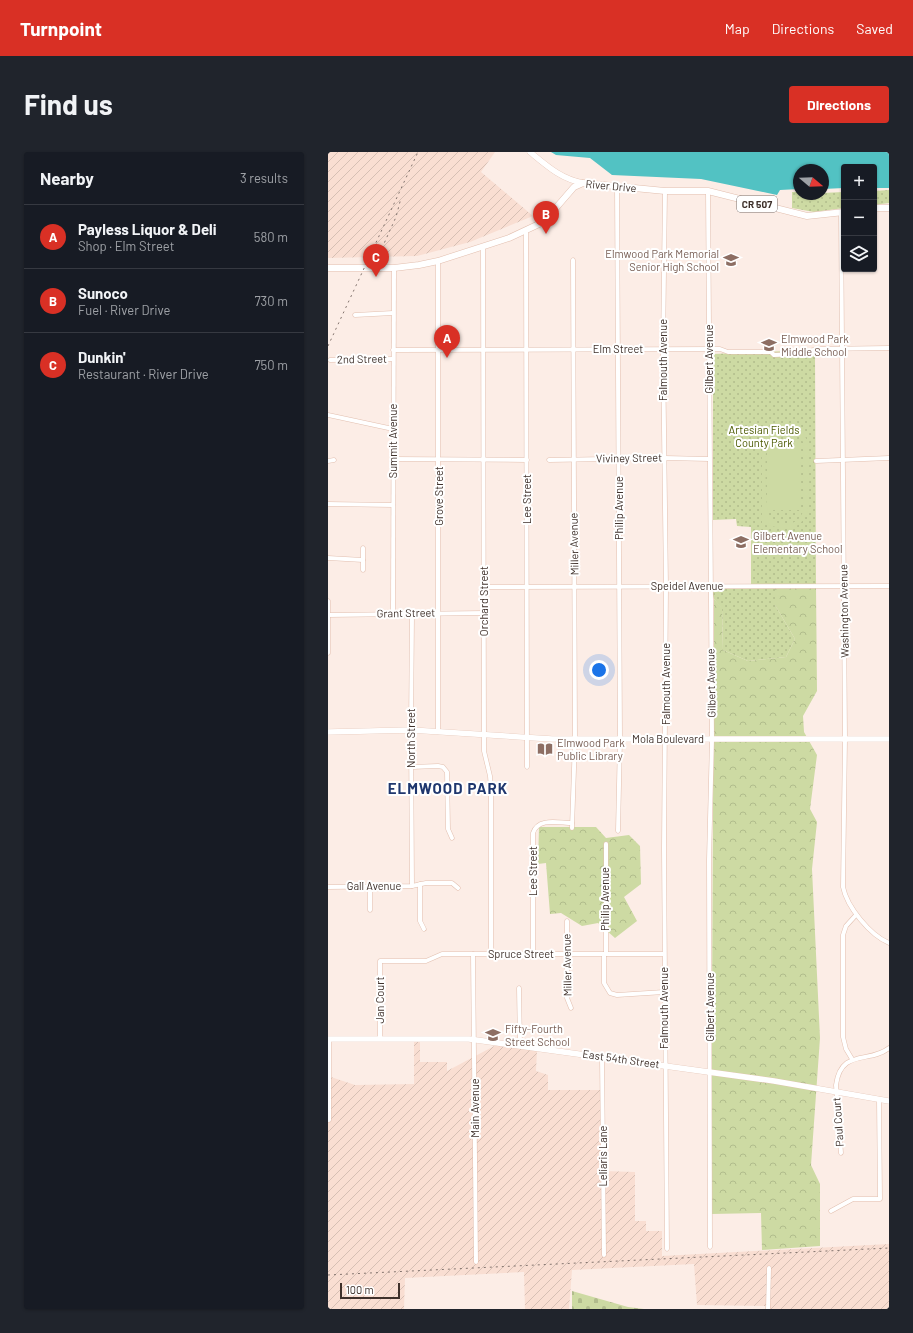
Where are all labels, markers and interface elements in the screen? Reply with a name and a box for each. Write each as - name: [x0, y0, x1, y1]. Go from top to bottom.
- text: Turnpoint: [20, 17, 102, 40]
- text: Map: [725, 20, 750, 37]
- text: Directions: [772, 20, 834, 37]
- text: Saved: [856, 20, 893, 37]
- button: Directions: [789, 86, 889, 123]
- text: Find us: [24, 87, 113, 121]
- north arrow: [793, 164, 829, 200]
- map controls: [841, 164, 877, 272]
- button: +: [841, 164, 877, 200]
- text: Nearby: [40, 168, 94, 188]
- text: 3 results: [240, 170, 288, 186]
- street label: River Drive: [585, 177, 637, 194]
- road number: CR 507: [737, 196, 777, 212]
- button: −: [841, 200, 877, 236]
- pin: B: [533, 201, 559, 234]
- text: Payless Liquor & Deli: [78, 220, 217, 238]
- text: A: [49, 229, 57, 245]
- text: 580 m: [254, 229, 288, 245]
- button: layers: [841, 236, 877, 272]
- text: Shop · Elm Street: [78, 238, 174, 254]
- pin: C: [363, 244, 389, 277]
- place label: Elmwood Park Memorial Senior High School: [605, 247, 719, 273]
- school or university icon: Elmwood Park Memorial Senior High School: [722, 251, 740, 269]
- text: Sunoco: [78, 284, 128, 302]
- text: B: [49, 293, 57, 309]
- text: 730 m: [254, 293, 288, 309]
- text: Fuel · River Drive: [78, 302, 170, 318]
- street label: Falmouth Avenue: [656, 319, 669, 401]
- street label: Gilbert Avenue: [702, 324, 715, 394]
- pin: A: [434, 325, 460, 358]
- place label: Elmwood Park Middle School: [781, 332, 849, 358]
- school or university icon: Elmwood Park Middle School: [760, 336, 778, 354]
- street label: Elm Street: [593, 342, 643, 355]
- text: Dunkin': [78, 348, 125, 366]
- street label: 2nd Street: [337, 352, 387, 365]
- text: C: [49, 357, 57, 373]
- text: 750 m: [254, 357, 288, 373]
- text: Restaurant · River Drive: [78, 366, 209, 382]
- street label: Summit Avenue: [386, 404, 399, 478]
- park label: Artesian Fields County Park: [728, 423, 800, 449]
- street label: Viviney Street: [596, 450, 662, 465]
- street label: Grove Street: [432, 466, 445, 526]
- street label: Lee Street: [520, 474, 533, 524]
- street label: Philip Avenue: [612, 476, 625, 540]
- street label: Miller Avenue: [566, 512, 581, 576]
- place label: Gilbert Avenue Elementary School: [753, 529, 843, 555]
- school or university icon: Gilbert Avenue Elementary School: [732, 533, 750, 551]
- street label: Washington Avenue: [836, 564, 851, 658]
- street label: Orchard Street: [477, 566, 490, 636]
- street label: Speidel Avenue: [651, 579, 723, 592]
- street label: Grant Street: [377, 605, 435, 620]
- street label: Falmouth Avenue: [659, 643, 672, 725]
- street label: Gilbert Avenue: [703, 648, 718, 718]
- your location: [589, 660, 609, 680]
- street label: North Street: [404, 708, 417, 768]
- street label: Mola Boulevard: [632, 732, 704, 745]
- place label: Elmwood Park Public Library: [557, 736, 625, 762]
- library icon: Elmwood Park Public Library: [536, 740, 554, 758]
- district label: ELMWOOD PARK: [388, 779, 508, 797]
- street label: Lee Street: [526, 846, 539, 896]
- street label: Philip Avenue: [598, 867, 611, 931]
- street label: Gall Avenue: [347, 879, 401, 892]
- street label: Miller Avenue: [559, 933, 574, 997]
- street label: Spruce Street: [488, 947, 554, 960]
- street label: Falmouth Avenue: [657, 967, 670, 1049]
- street label: Gilbert Avenue: [703, 972, 716, 1042]
- street label: Jan Court: [373, 977, 386, 1023]
- place label: Fifty-Fourth Street School: [505, 1022, 570, 1048]
- school or university icon: Fifty-Fourth Street School: [484, 1026, 502, 1044]
- street label: East 54th Street: [582, 1047, 660, 1070]
- street label: Main Avenue: [468, 1078, 481, 1138]
- street label: Paul Court: [829, 1097, 846, 1147]
- street label: Leliaris Lane: [596, 1125, 609, 1186]
- scale bar: [340, 1281, 400, 1300]
- text: 100 m: [346, 1283, 374, 1296]

